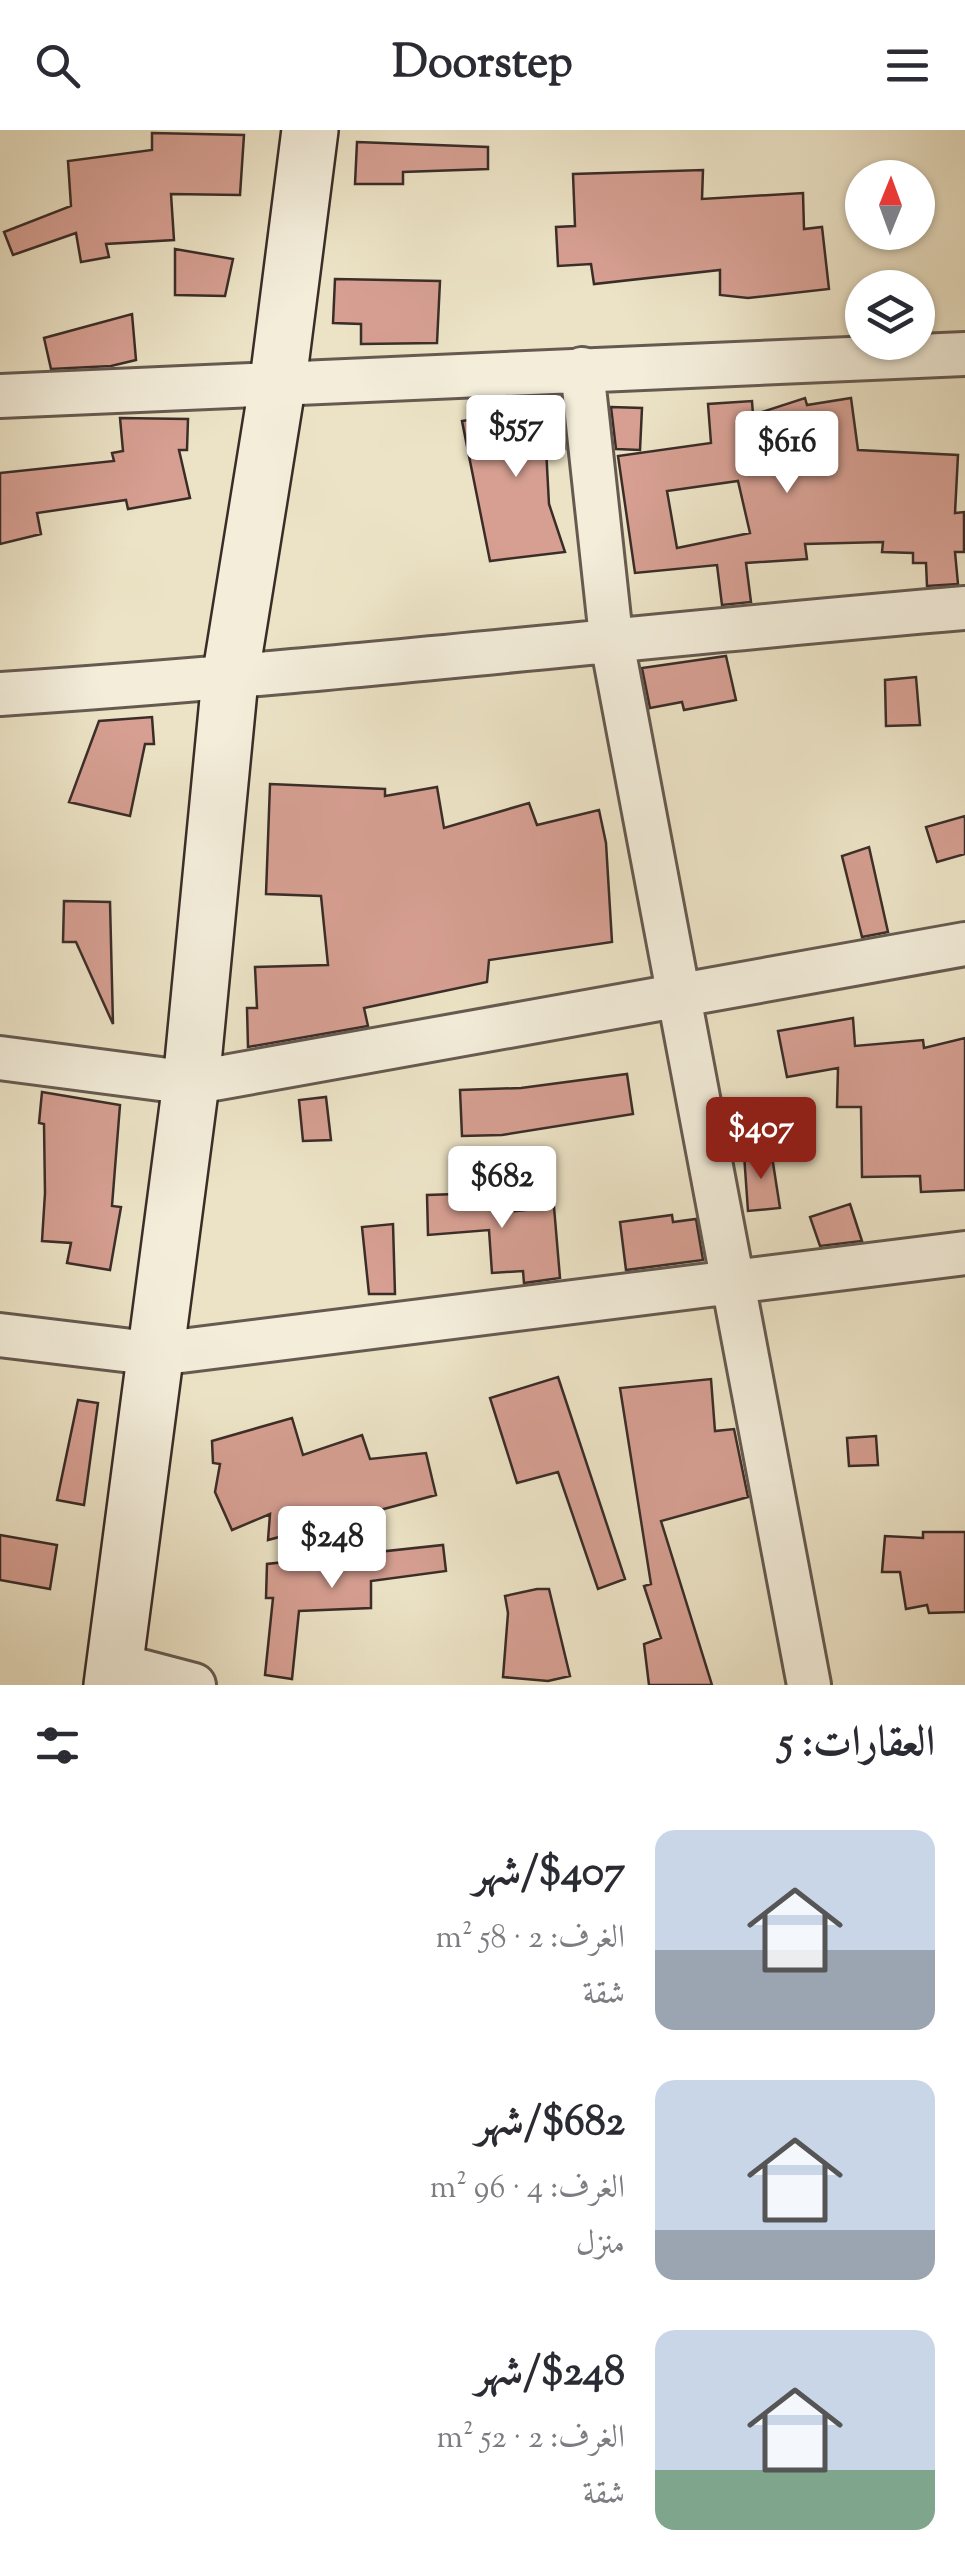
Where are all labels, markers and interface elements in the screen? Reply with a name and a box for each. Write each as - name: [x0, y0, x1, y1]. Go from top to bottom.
- text: Doorstep: [392, 33, 573, 98]
- icon: search: [30, 38, 85, 93]
- icon: menu: [880, 38, 935, 93]
- north arrow: [845, 160, 935, 250]
- map controls: [845, 160, 935, 360]
- button: layers: [845, 270, 935, 360]
- pin: $557: [457, 395, 575, 480]
- text: $557: [488, 404, 544, 450]
- pin: $616: [728, 411, 846, 496]
- text: $616: [757, 420, 817, 466]
- pin: $407: [702, 1097, 820, 1182]
- text: $407: [728, 1106, 794, 1152]
- pin: $682: [443, 1146, 561, 1231]
- text: $682: [470, 1155, 534, 1201]
- pin: $248: [273, 1506, 391, 1591]
- text: $248: [300, 1515, 364, 1561]
- text: العقارات: 5: [779, 1715, 935, 1775]
- icon: filters: [30, 1718, 85, 1773]
- text: $407/شهر: [473, 1844, 625, 1904]
- icon: home: [735, 1870, 855, 1990]
- text: الغرف: 2 · 58 m²: [435, 1916, 625, 1962]
- text: شقة: [583, 1972, 625, 2018]
- text: $682/شهر: [476, 2094, 625, 2154]
- icon: home: [735, 2120, 855, 2240]
- text: الغرف: 4 · 96 m²: [430, 2166, 625, 2212]
- text: منزل: [576, 2222, 625, 2268]
- text: $248/شهر: [475, 2344, 625, 2404]
- icon: home: [735, 2370, 855, 2490]
- text: الغرف: 2 · 52 m²: [436, 2416, 625, 2462]
- text: شقة: [583, 2472, 625, 2518]

